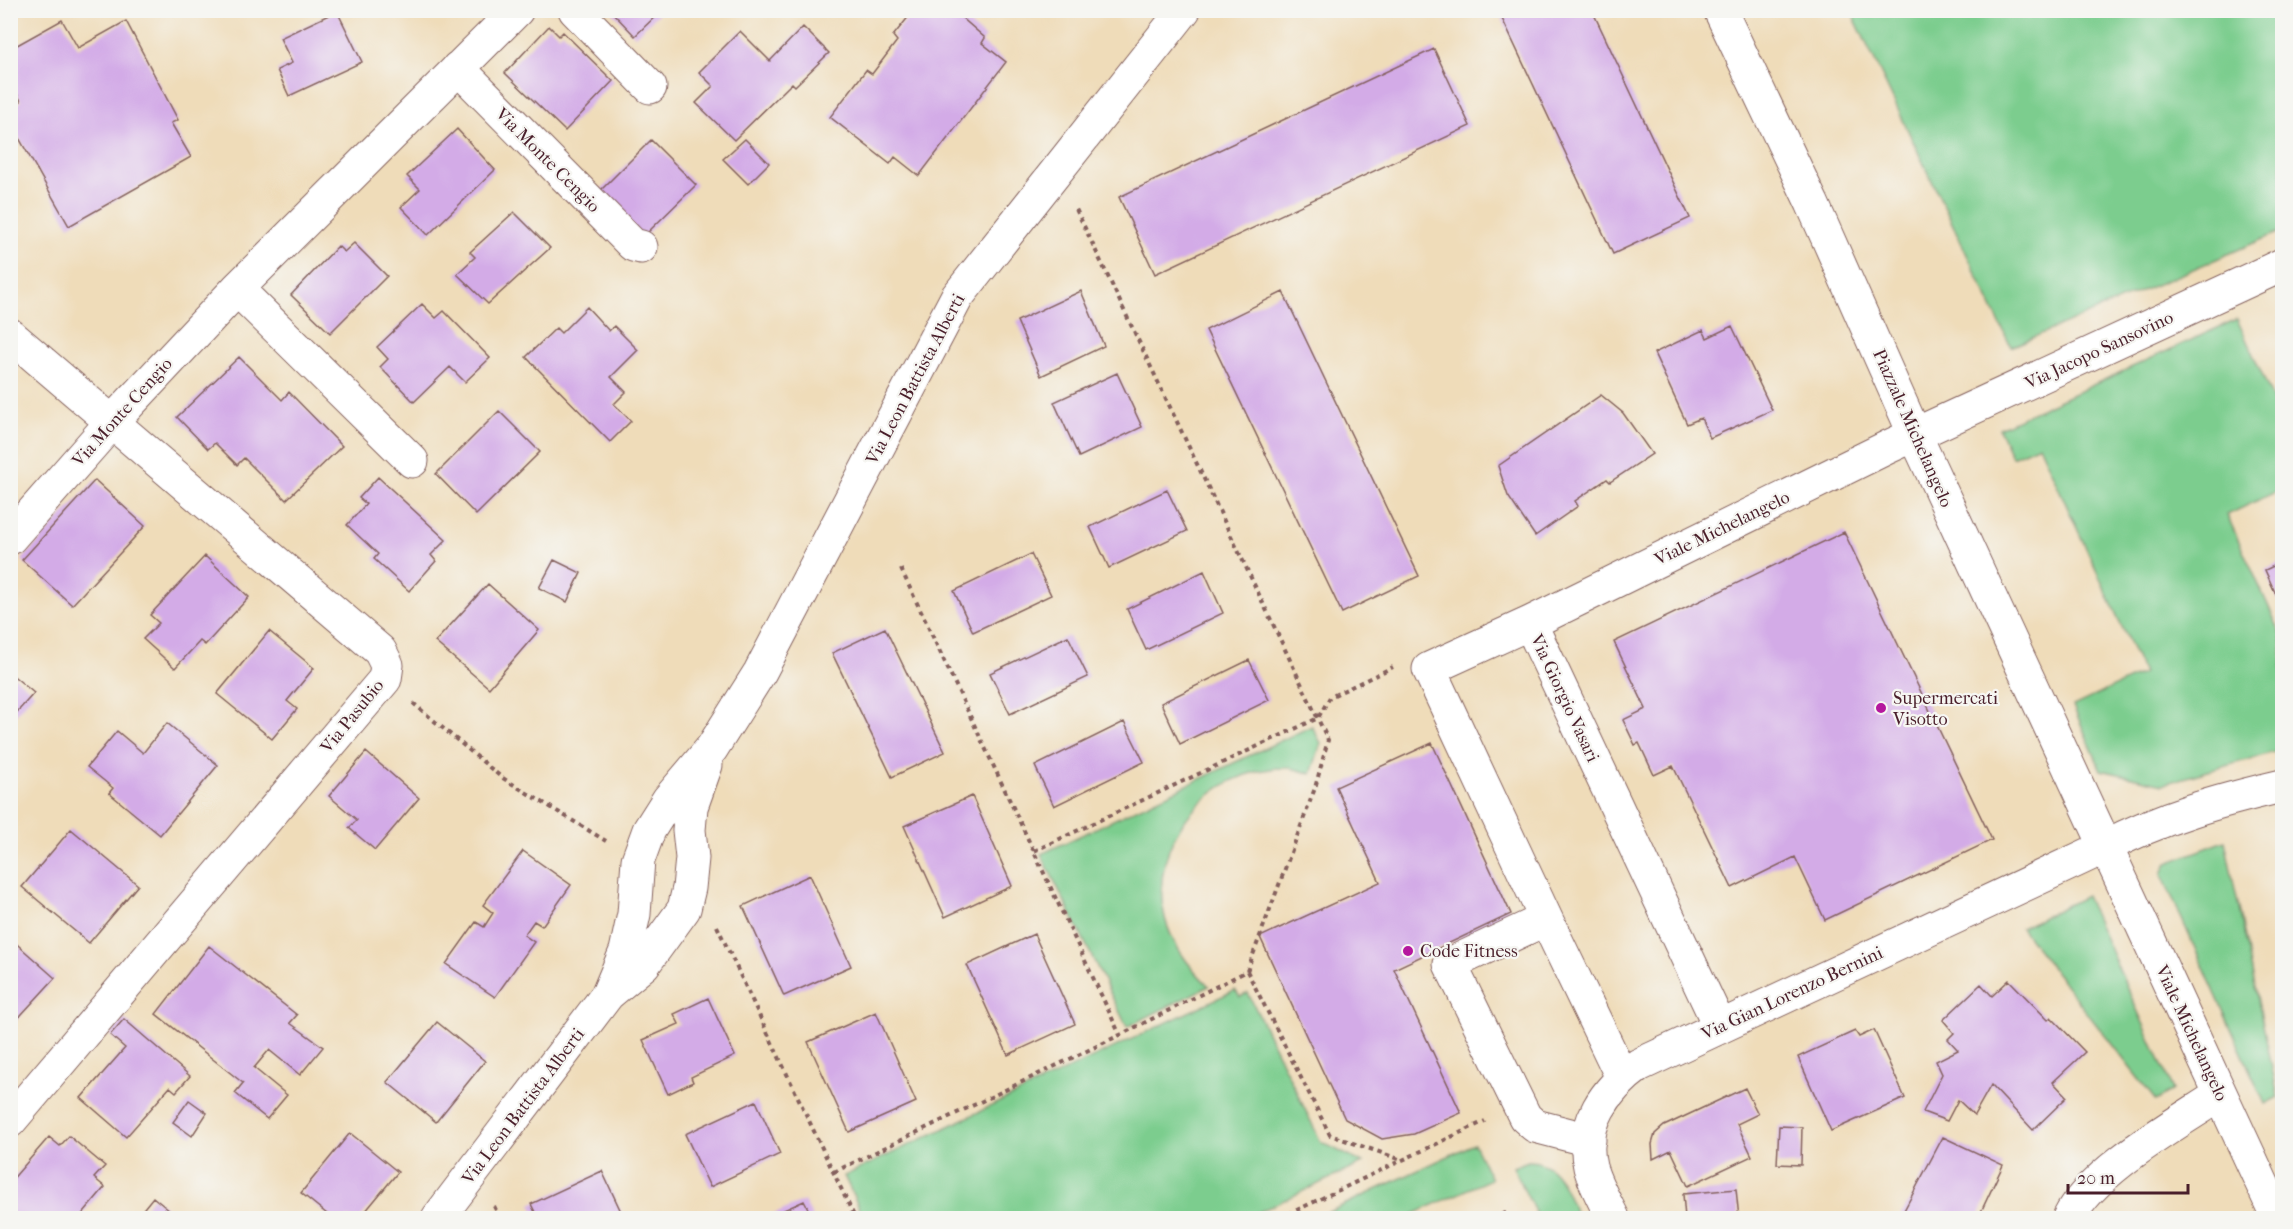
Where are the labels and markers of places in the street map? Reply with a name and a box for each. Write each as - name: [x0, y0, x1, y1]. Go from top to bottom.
- place label: Supermercati Visotto: [1892, 688, 1999, 730]
- marker: Supermercati Visotto: [1874, 701, 1888, 715]
- place label: Code Fitness: [1420, 941, 1518, 962]
- marker: Code Fitness: [1401, 944, 1415, 958]

